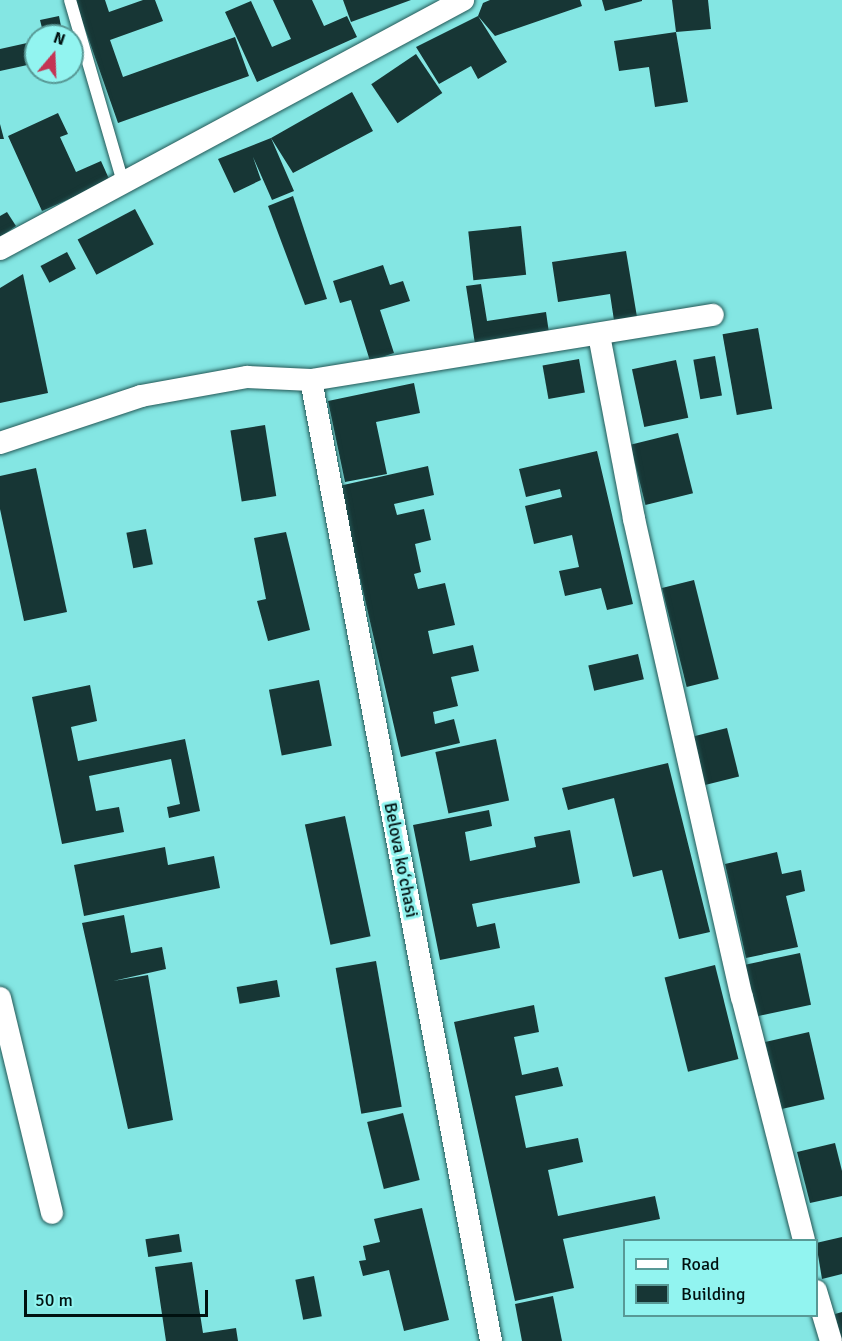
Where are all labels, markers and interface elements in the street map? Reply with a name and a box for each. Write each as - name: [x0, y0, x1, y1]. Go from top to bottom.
- north arrow: [24, 24, 84, 84]
- text: N: [51, 28, 68, 50]
- street label: Belova koʻchasi: [379, 801, 423, 919]
- legend: [623, 1239, 818, 1317]
- text: Road: [681, 1253, 720, 1275]
- scale bar: [27, 1278, 212, 1316]
- text: Building: [681, 1283, 745, 1305]
- text: 50 m: [35, 1289, 73, 1311]

